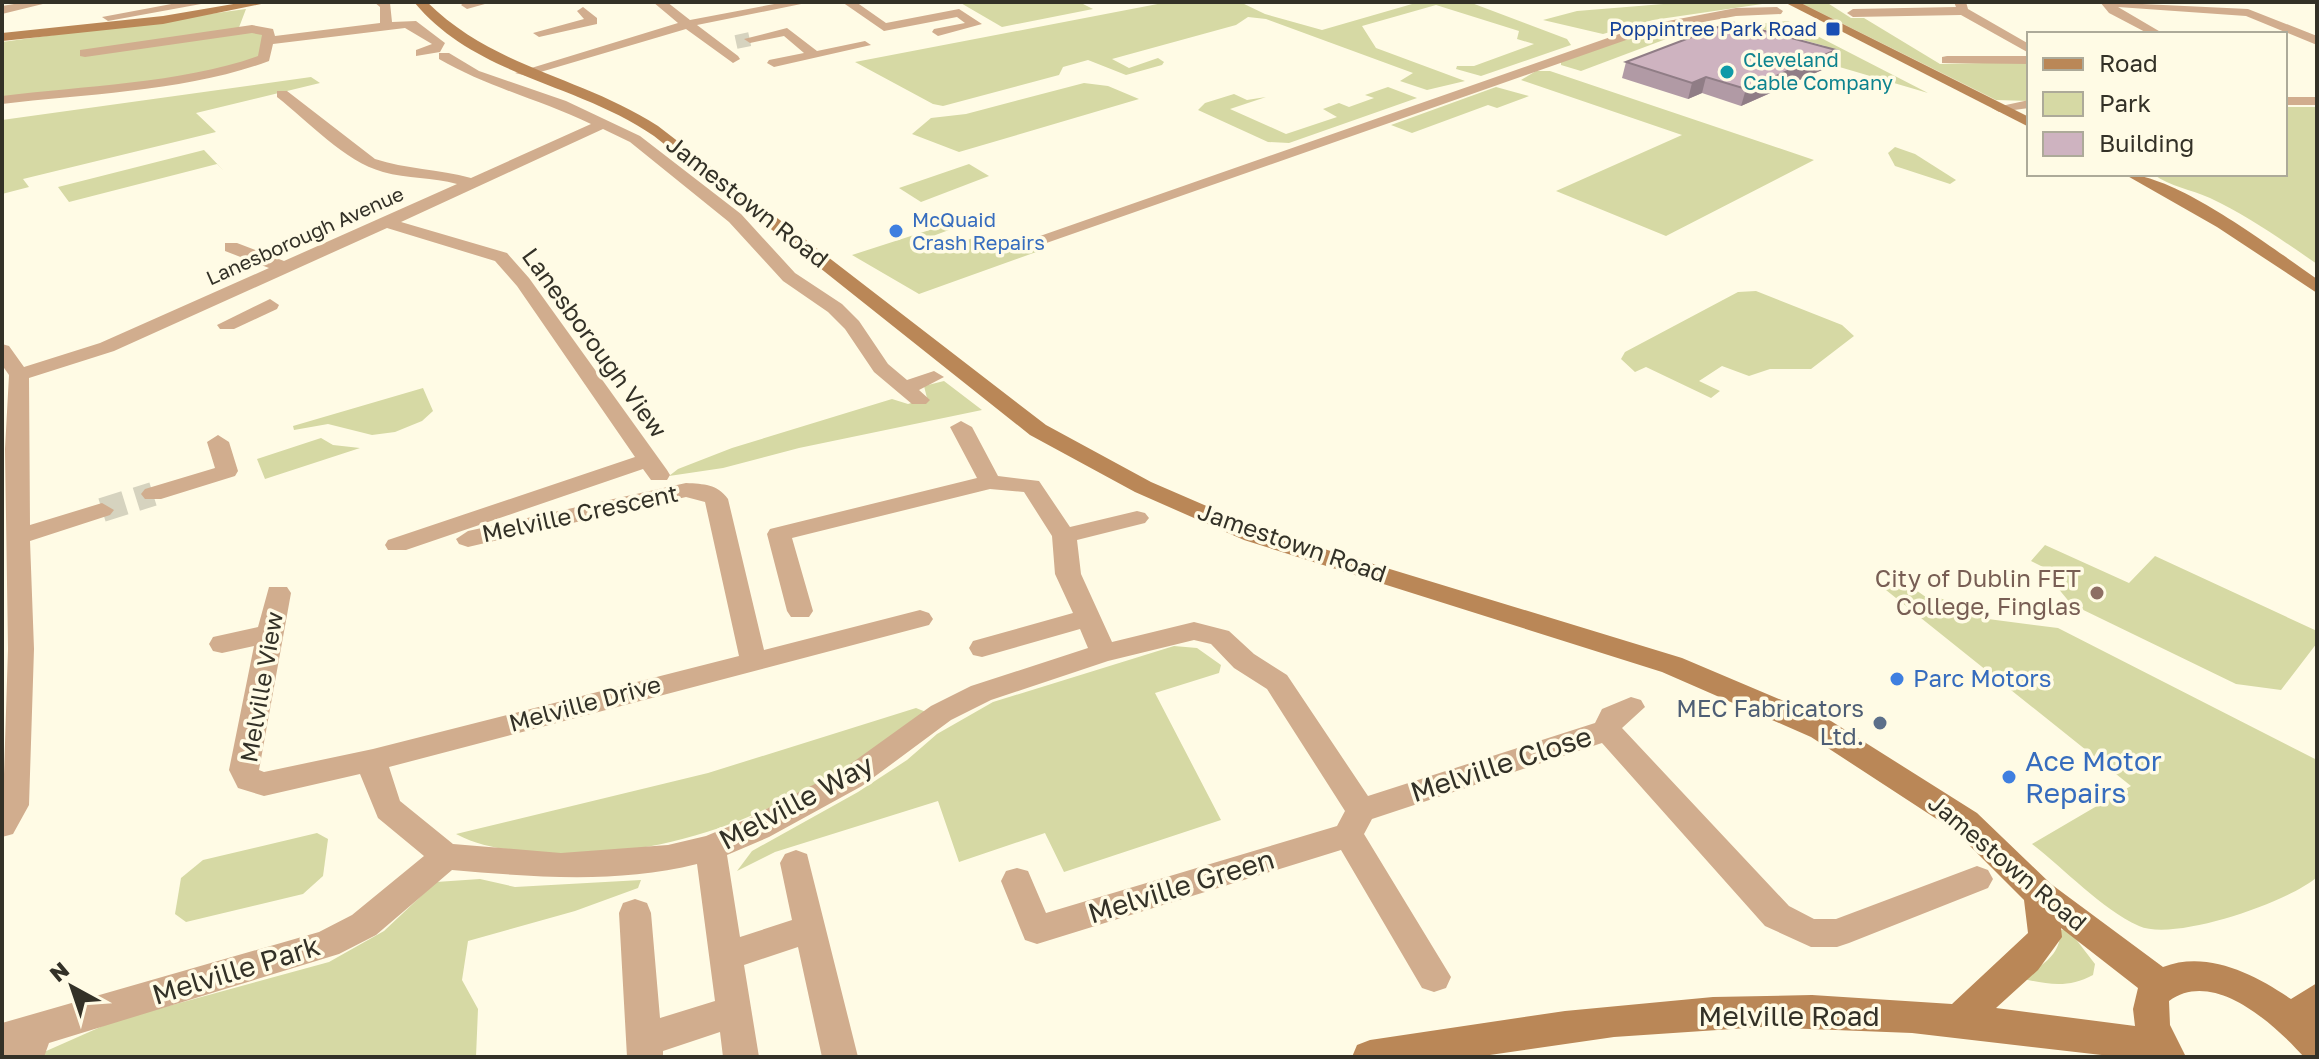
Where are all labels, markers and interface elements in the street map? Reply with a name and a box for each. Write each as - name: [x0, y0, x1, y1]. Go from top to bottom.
- place label: Poppintree Park Road: [1609, 16, 1817, 40]
- marker: Poppintree Park Road: [1824, 20, 1842, 38]
- legend: [2027, 32, 2287, 176]
- place label: Cleveland Cable Company: [1743, 47, 1893, 94]
- text: Road: [2099, 48, 2158, 77]
- marker: Cleveland Cable Company: [1718, 63, 1736, 81]
- text: Park: [2099, 88, 2151, 117]
- text: Building: [2099, 128, 2194, 157]
- street label: Jamestown Road: [661, 129, 835, 273]
- street label: Lanesborough Avenue: [202, 181, 407, 289]
- place label: McQuaid Crash Repairs: [912, 207, 1045, 254]
- marker: McQuaid Crash Repairs: [887, 222, 905, 240]
- street label: Lanesborough View: [517, 242, 674, 443]
- street label: Melville Crescent: [479, 478, 680, 547]
- street label: Jamestown Road: [1194, 496, 1391, 587]
- place label: City of Dublin FET College, Finglas: [1875, 563, 2081, 620]
- marker: City of Dublin FET College, Finglas: [2088, 584, 2106, 602]
- street label: Melville View: [233, 609, 288, 764]
- place label: Parc Motors: [1913, 663, 2051, 692]
- street label: Melville Drive: [505, 668, 664, 737]
- marker: Parc Motors: [1888, 670, 1906, 688]
- place label: MEC Fabricators Ltd.: [1676, 693, 1864, 750]
- marker: MEC Fabricators Ltd.: [1871, 714, 1889, 732]
- street label: Melville Close: [1406, 719, 1596, 808]
- place label: Ace Motor Repairs: [2025, 744, 2162, 809]
- street label: Melville Way: [713, 747, 879, 856]
- marker: Ace Motor Repairs: [2000, 768, 2018, 786]
- street label: Jamestown Road: [1923, 787, 2093, 936]
- street label: Melville Green: [1084, 842, 1278, 929]
- street label: Melville Park: [148, 928, 324, 1011]
- north arrow: [32, 947, 112, 1027]
- text: N: [44, 956, 74, 987]
- street label: Melville Road: [1698, 999, 1880, 1032]

